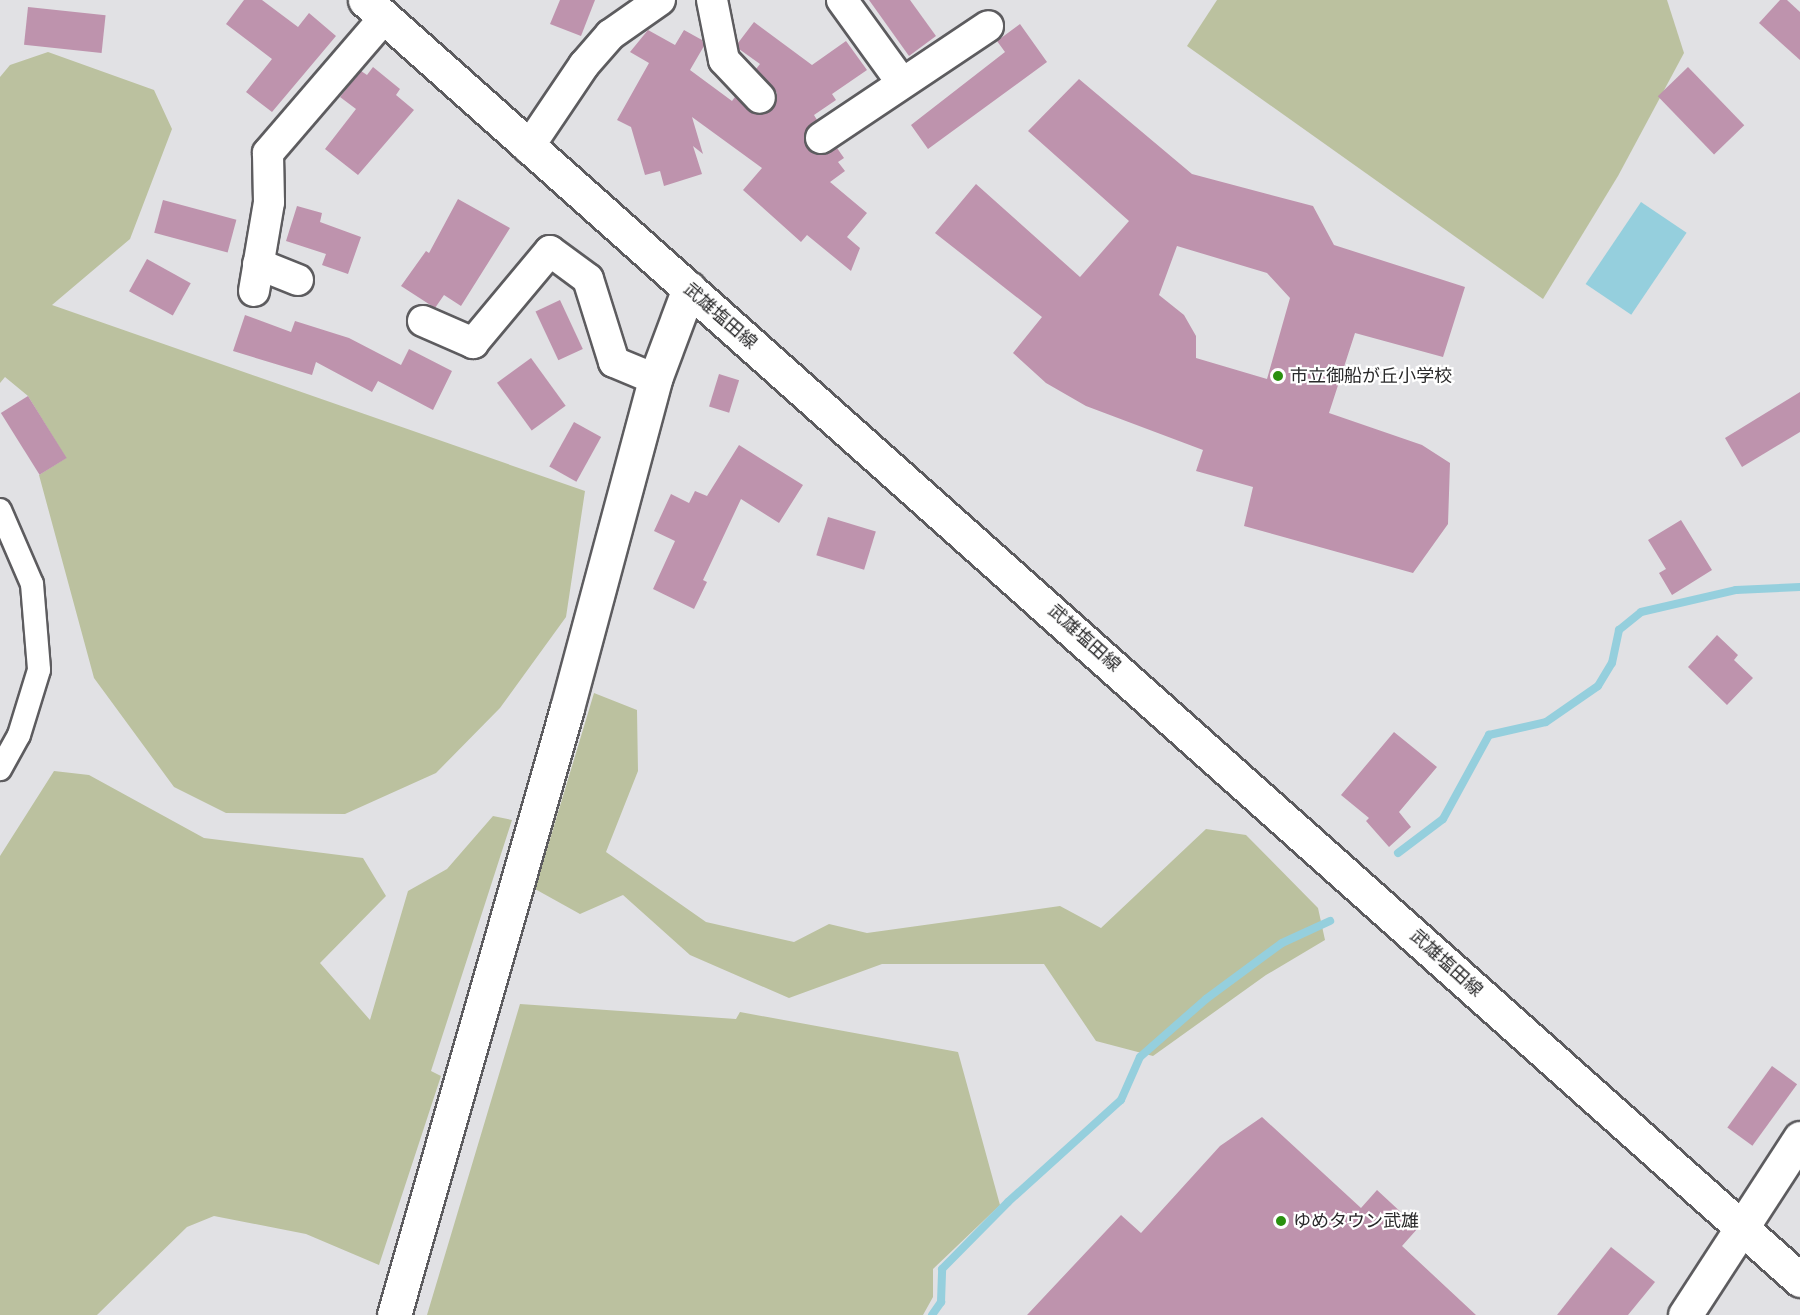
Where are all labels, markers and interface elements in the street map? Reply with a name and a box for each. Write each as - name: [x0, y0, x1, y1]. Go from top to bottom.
- street label: 武雄塩田線: [679, 278, 761, 354]
- place label: 市立御船が丘小学校: [1290, 365, 1452, 387]
- marker: 市立御船が丘小学校: [1271, 369, 1285, 383]
- street label: 武雄塩田線: [1043, 600, 1125, 676]
- street label: 武雄塩田線: [1405, 925, 1487, 1001]
- place label: ゆめタウン武雄: [1293, 1210, 1419, 1232]
- marker: ゆめタウン武雄: [1274, 1214, 1288, 1228]

